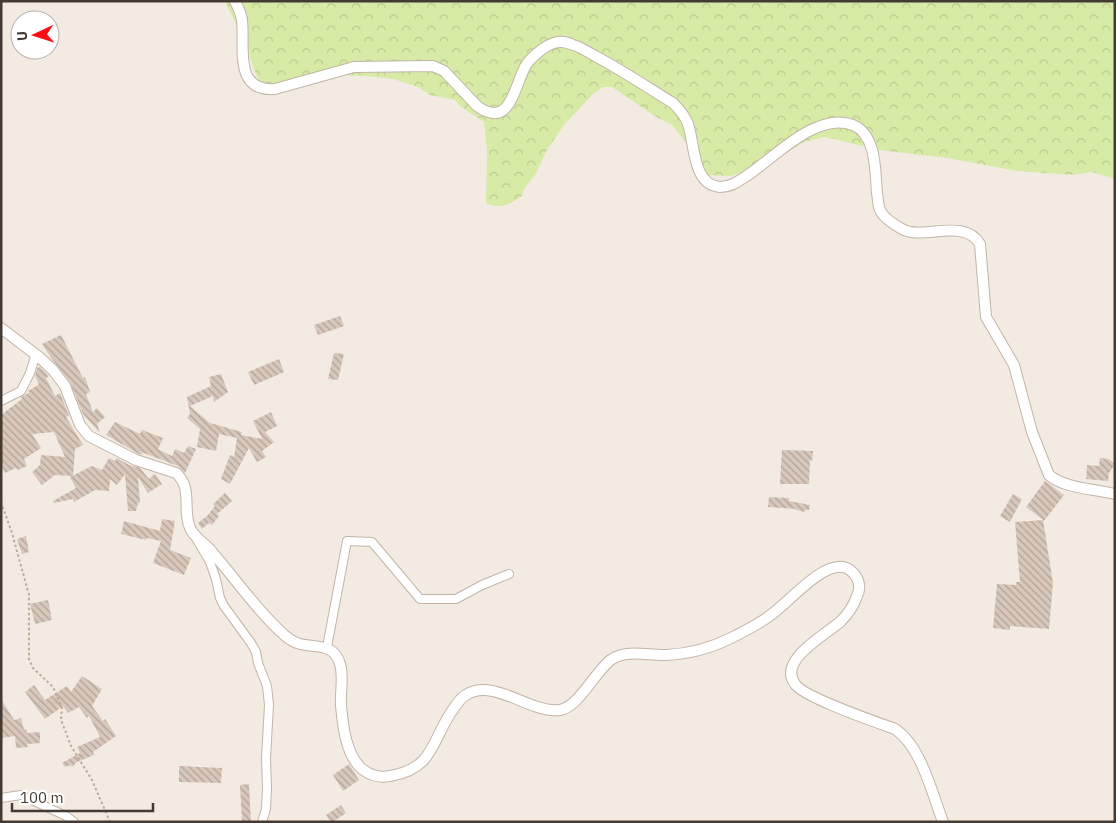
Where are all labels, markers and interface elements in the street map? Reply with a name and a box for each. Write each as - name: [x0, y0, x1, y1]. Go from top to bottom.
- north arrow: [10, 10, 60, 60]
- text: U: [13, 30, 31, 41]
- scale bar: [12, 780, 154, 812]
- text: 100 m: [20, 788, 64, 807]

